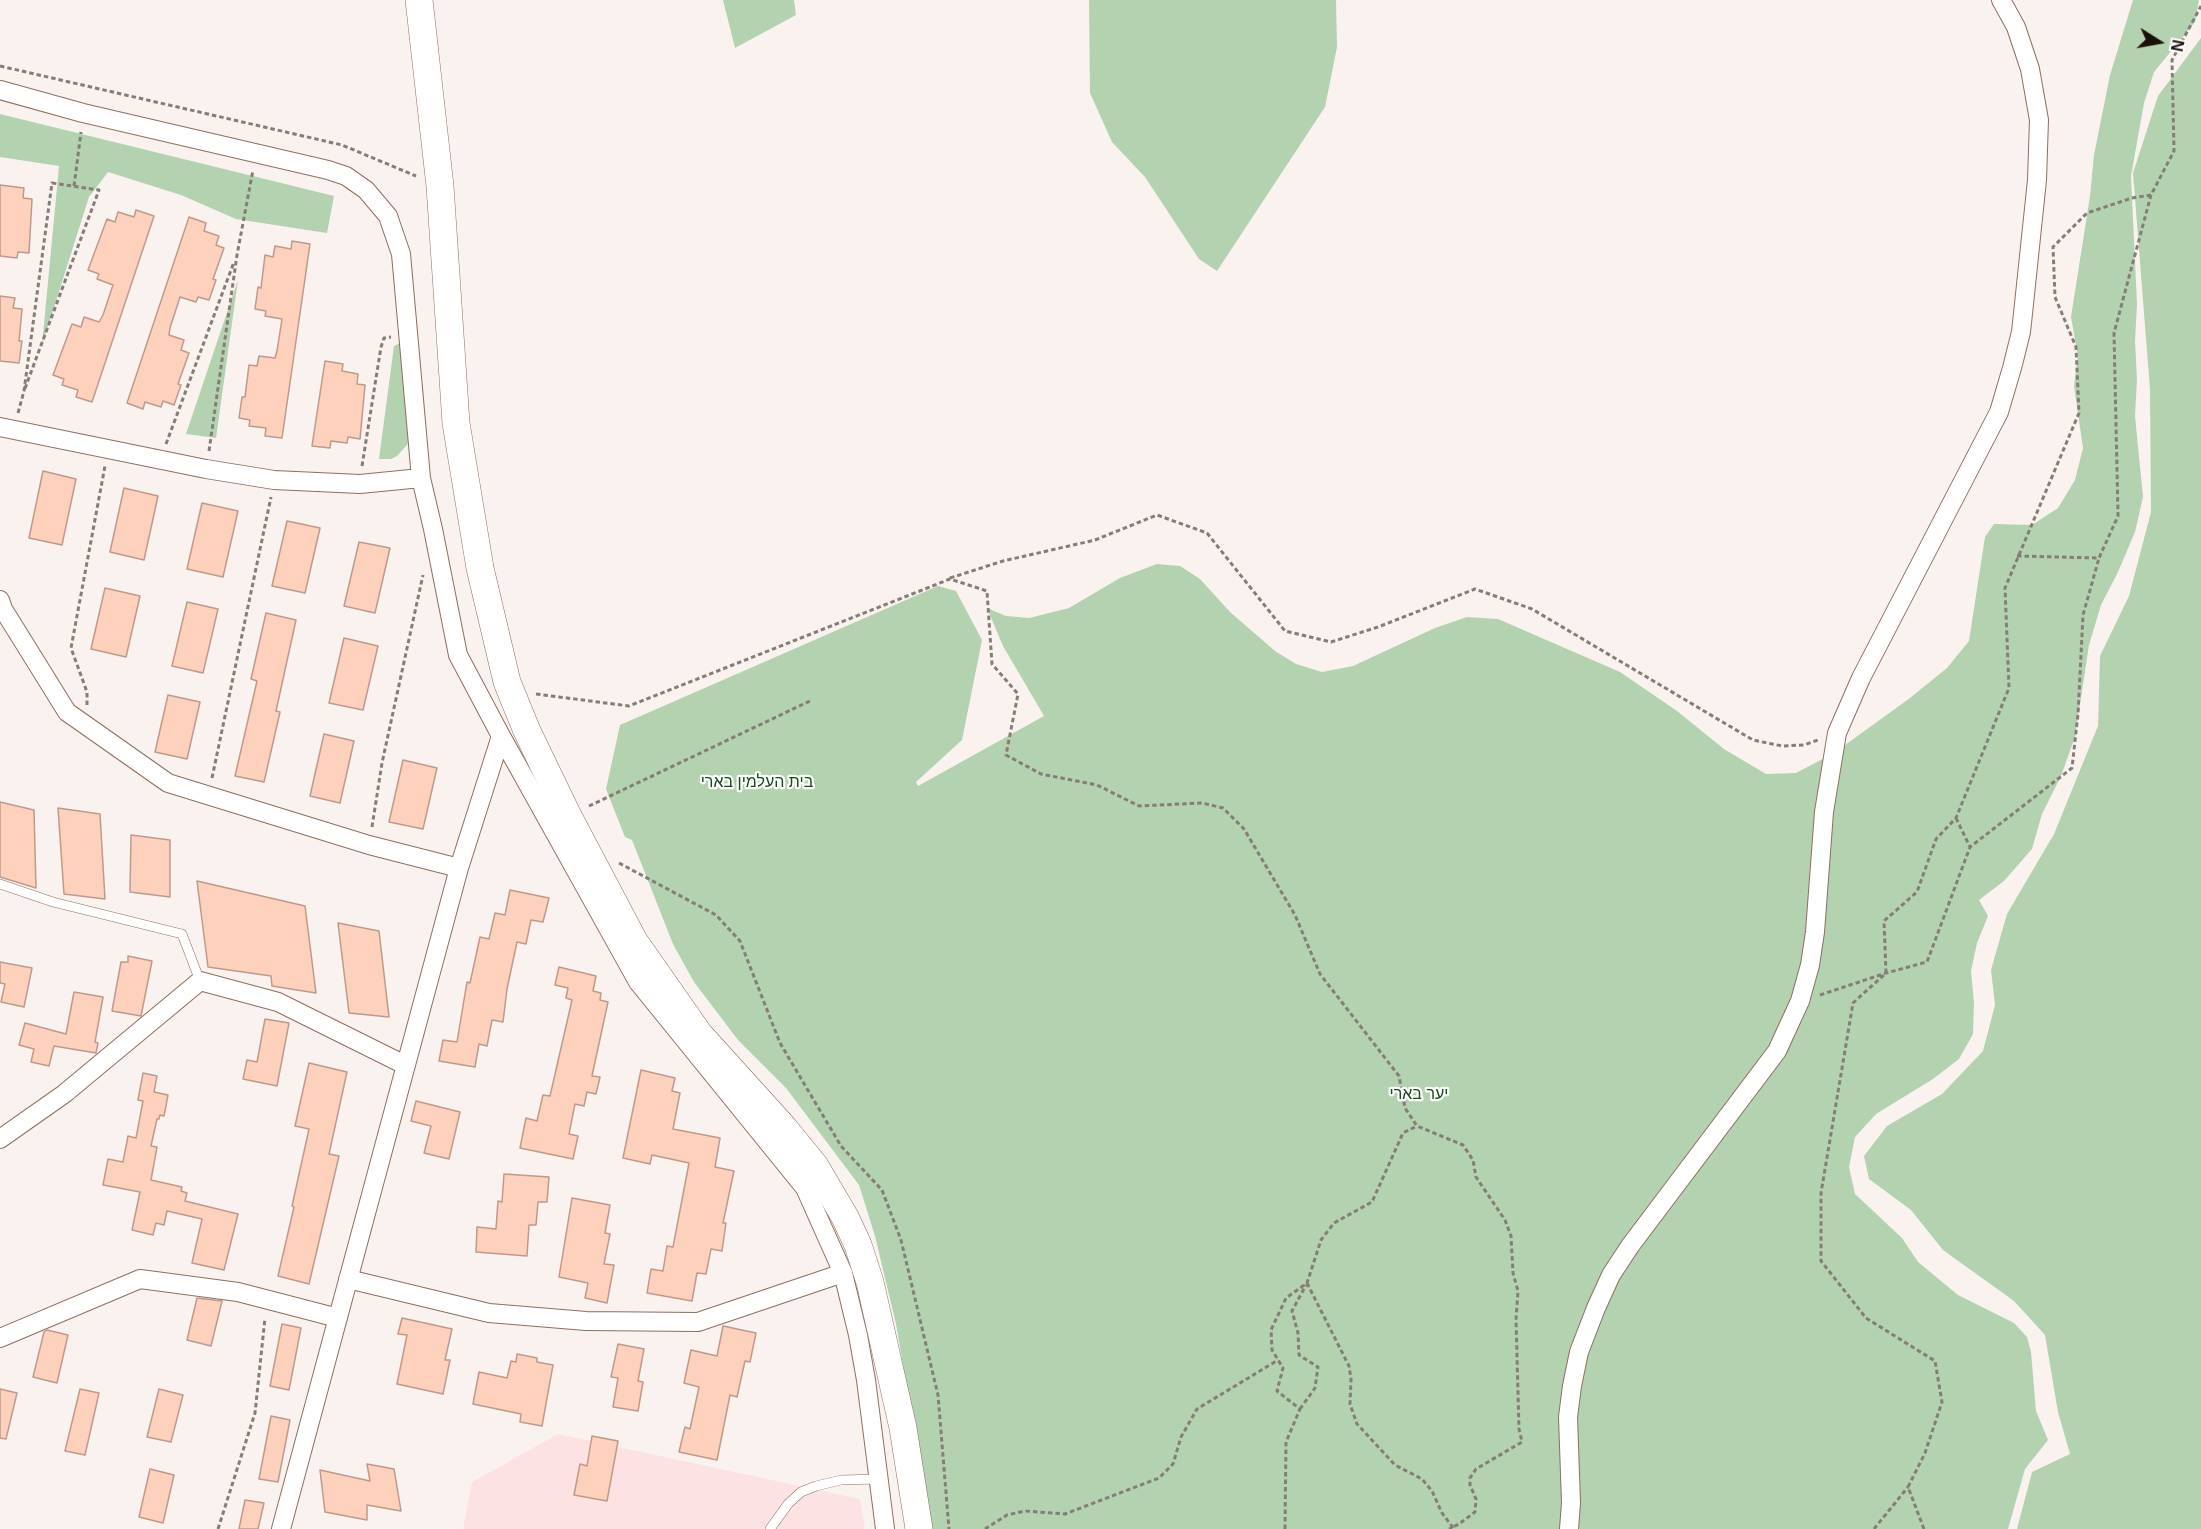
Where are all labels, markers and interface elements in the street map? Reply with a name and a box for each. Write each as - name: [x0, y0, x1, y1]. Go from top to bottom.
- north arrow: [2129, 12, 2189, 72]
- text: N: [2168, 38, 2187, 53]
- park label: בית העלמין בארי: [701, 773, 813, 793]
- park label: יער בארי: [1390, 1085, 1448, 1105]

